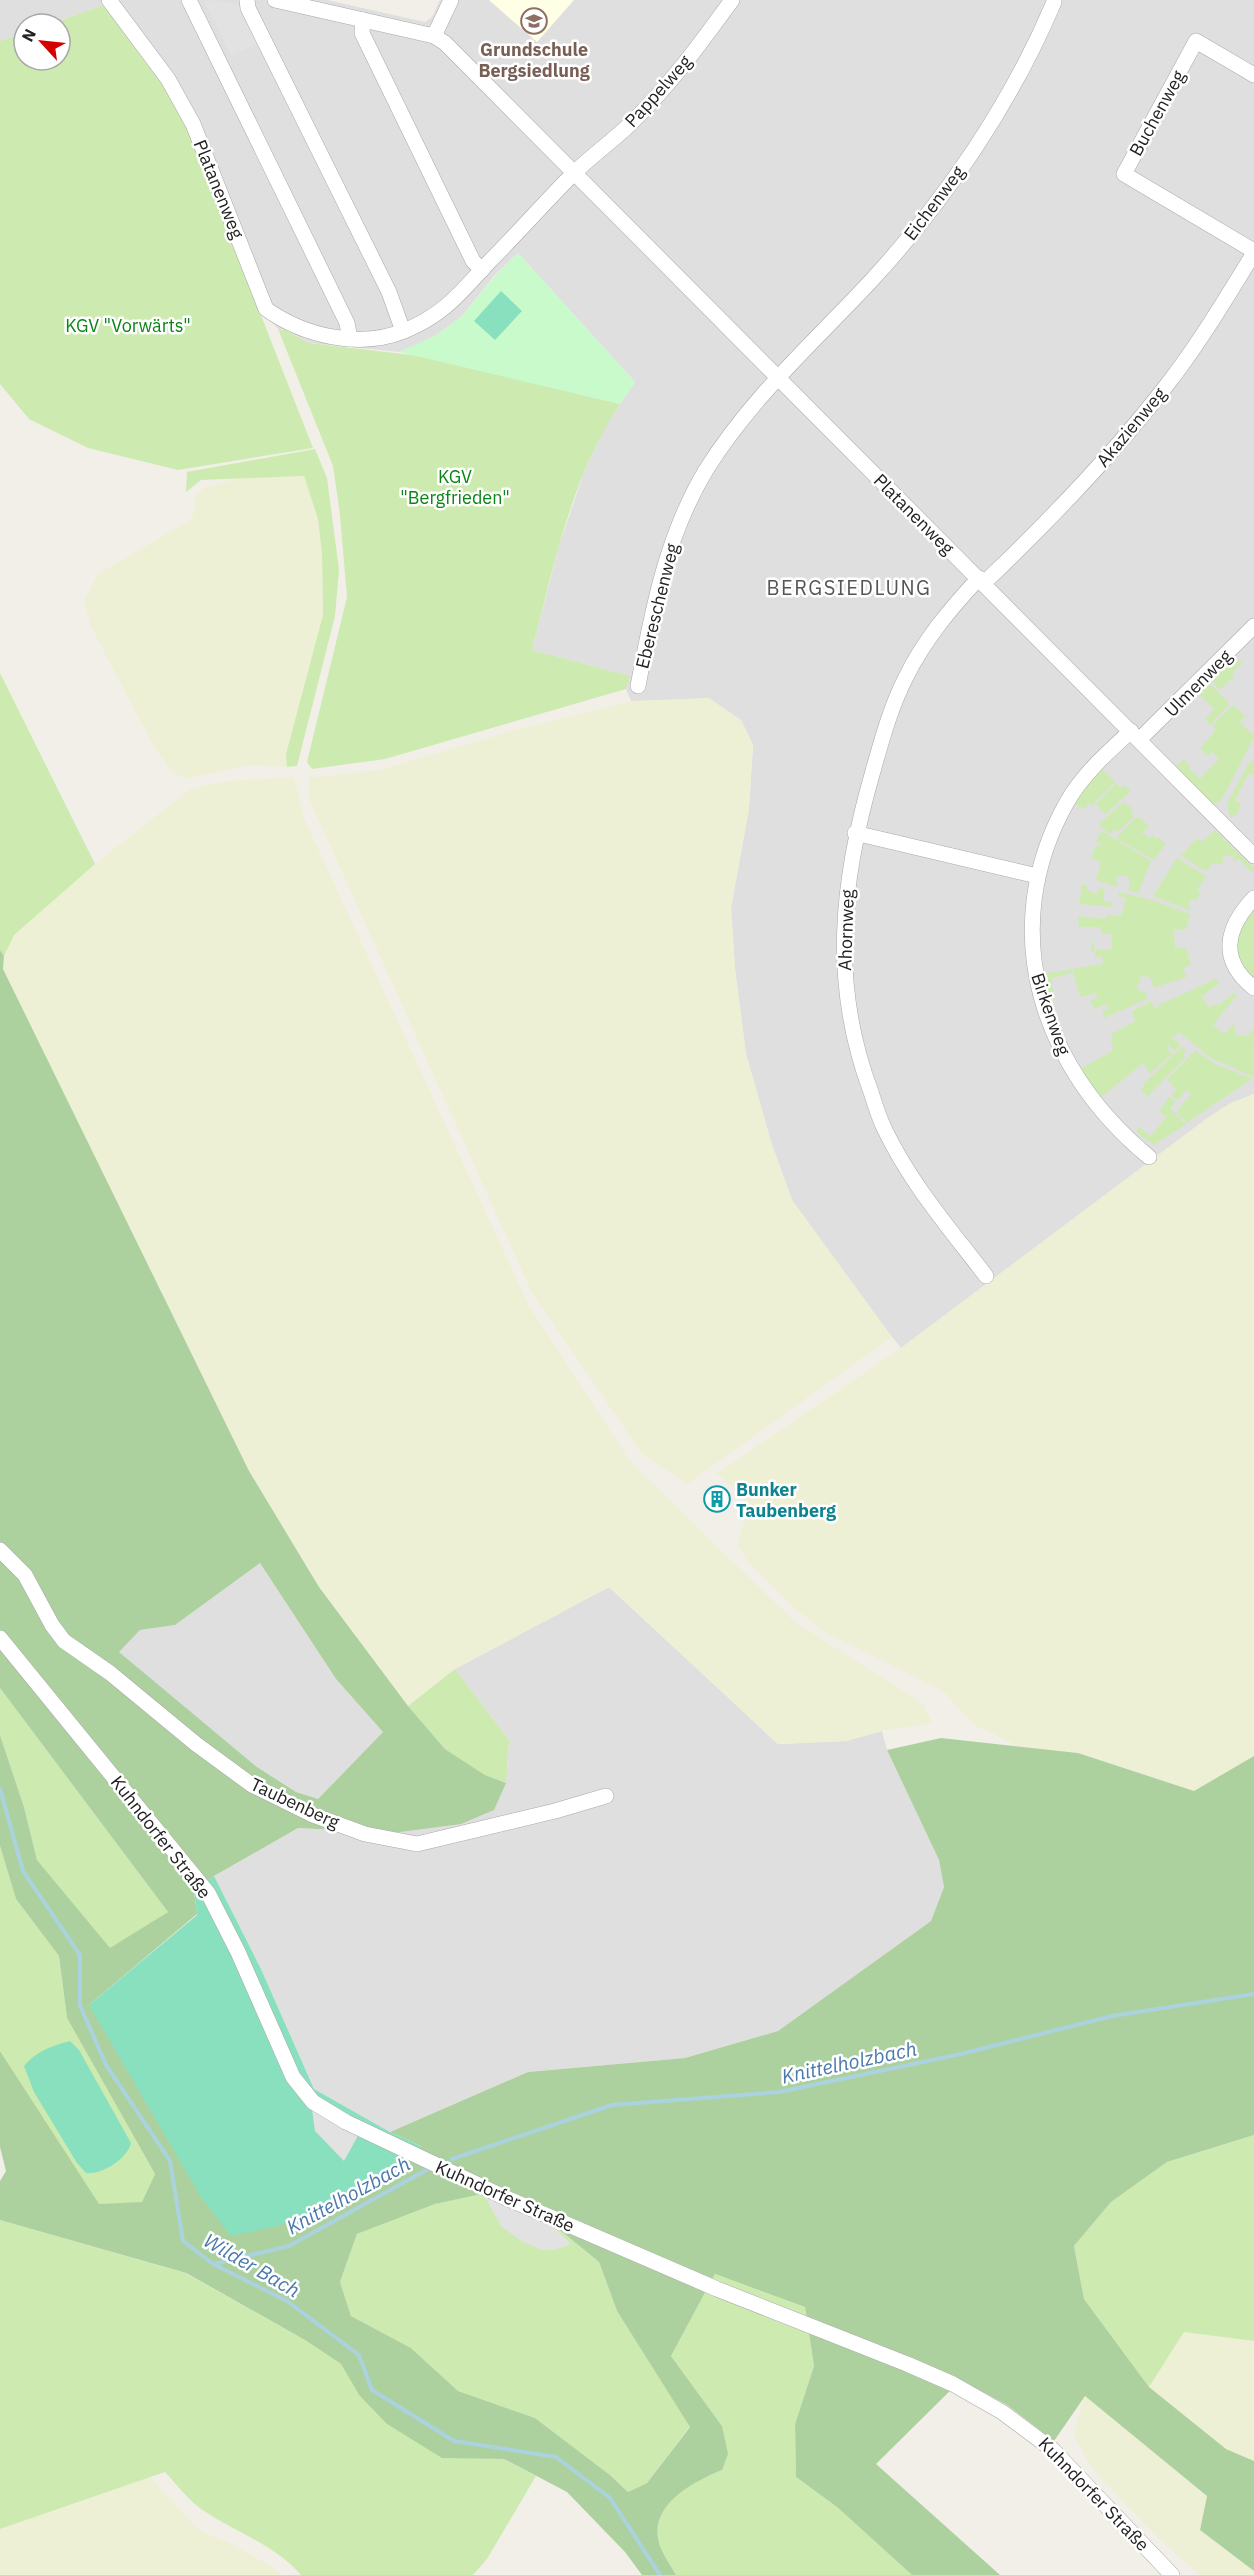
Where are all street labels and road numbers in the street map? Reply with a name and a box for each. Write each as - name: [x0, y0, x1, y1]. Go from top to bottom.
- street label: Pappelweg: [620, 50, 697, 132]
- street label: Buchenweg: [1124, 66, 1190, 160]
- street label: Platanenweg: [189, 136, 249, 242]
- street label: Eichenweg: [899, 161, 970, 245]
- street label: Akazienweg: [1091, 382, 1171, 471]
- street label: Platanenweg: [869, 469, 959, 559]
- street label: Ebereschenweg: [630, 540, 684, 671]
- street label: Ulmenweg: [1159, 644, 1237, 722]
- street label: Ahornweg: [833, 888, 859, 971]
- street label: Birkenweg: [1026, 970, 1076, 1058]
- street label: Kuhndorfer Straße: [106, 1771, 216, 1903]
- street label: Taubenberg: [247, 1772, 344, 1834]
- street label: Kuhndorfer Straße: [432, 2155, 578, 2237]
- street label: Kuhndorfer Straße: [1034, 2432, 1154, 2556]

